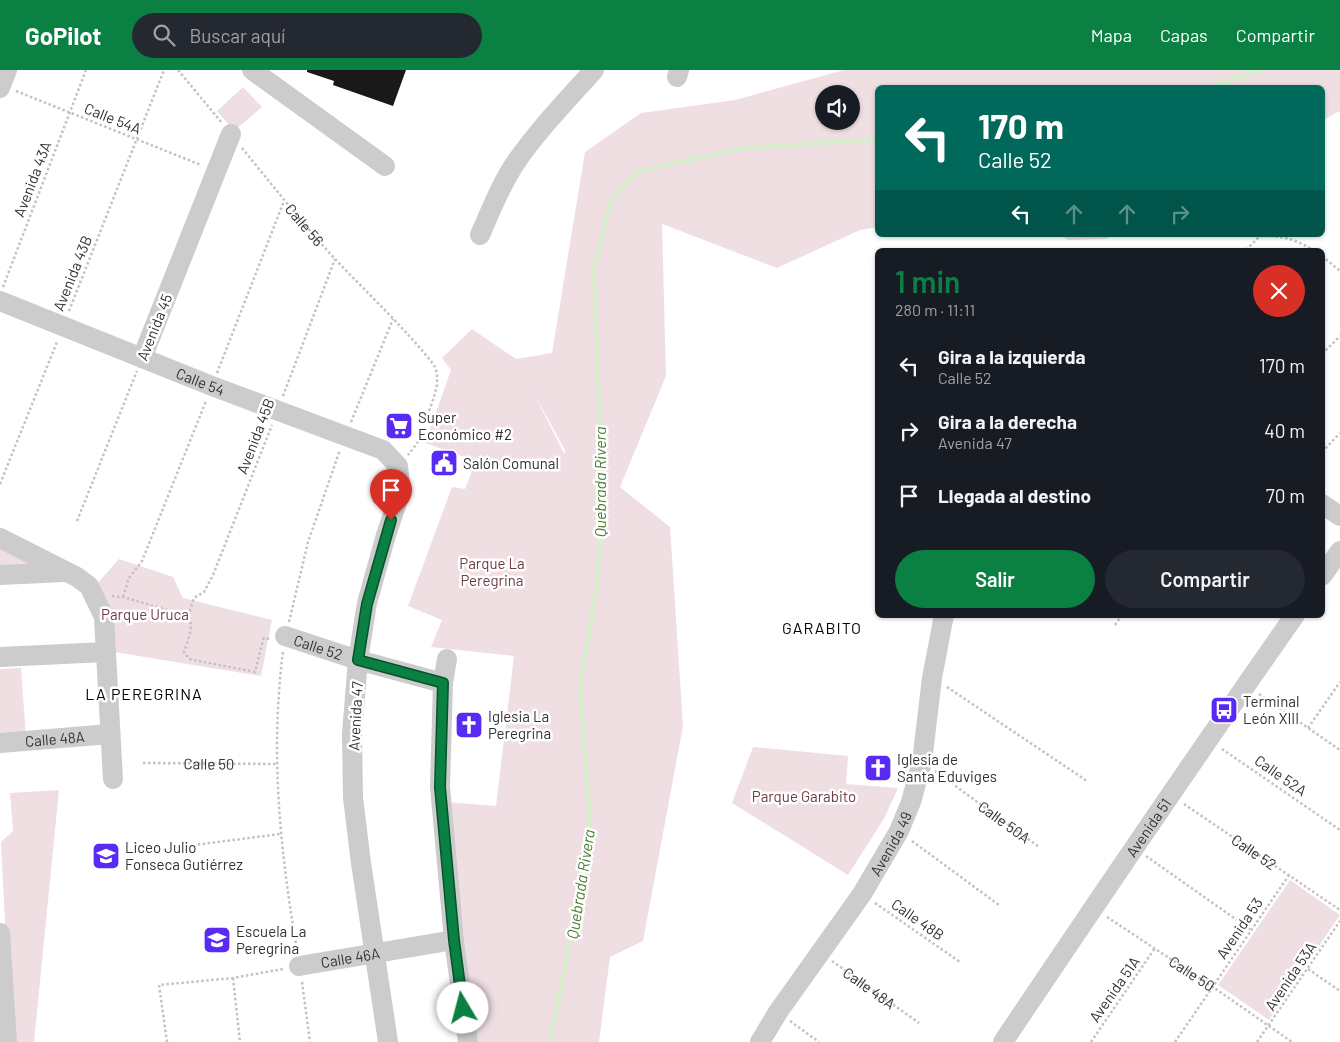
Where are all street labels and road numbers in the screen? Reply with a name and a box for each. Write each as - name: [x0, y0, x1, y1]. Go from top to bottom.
- street label: Calle 54A: [82, 98, 144, 138]
- street label: Avenida 43A: [9, 139, 55, 219]
- street label: Calle 56: [282, 200, 328, 249]
- street label: Avenida 43B: [49, 233, 95, 313]
- street label: Avenida 45: [132, 291, 176, 363]
- street label: Calle 54: [174, 364, 227, 399]
- street label: Avenida 45B: [232, 396, 278, 476]
- street label: Calle 52: [292, 631, 345, 663]
- street label: Avenida 47: [344, 681, 366, 751]
- street label: Calle 48A: [24, 727, 85, 750]
- street label: Calle 52A: [1252, 751, 1310, 799]
- street label: Calle 50: [184, 754, 234, 773]
- street label: Avenida 51: [1122, 795, 1174, 860]
- street label: Calle 50A: [975, 797, 1034, 847]
- street label: Avenida 49: [866, 809, 915, 879]
- street label: Calle 52: [1228, 830, 1280, 873]
- street label: Calle 48B: [888, 894, 948, 944]
- street label: Avenida 53: [1212, 894, 1266, 962]
- street label: Avenida 53A: [1260, 938, 1320, 1014]
- street label: Calle 46A: [319, 944, 381, 971]
- street label: Calle 50: [1166, 952, 1218, 995]
- street label: Avenida 51A: [1085, 953, 1143, 1025]
- street label: Calle 48A: [840, 963, 899, 1012]

